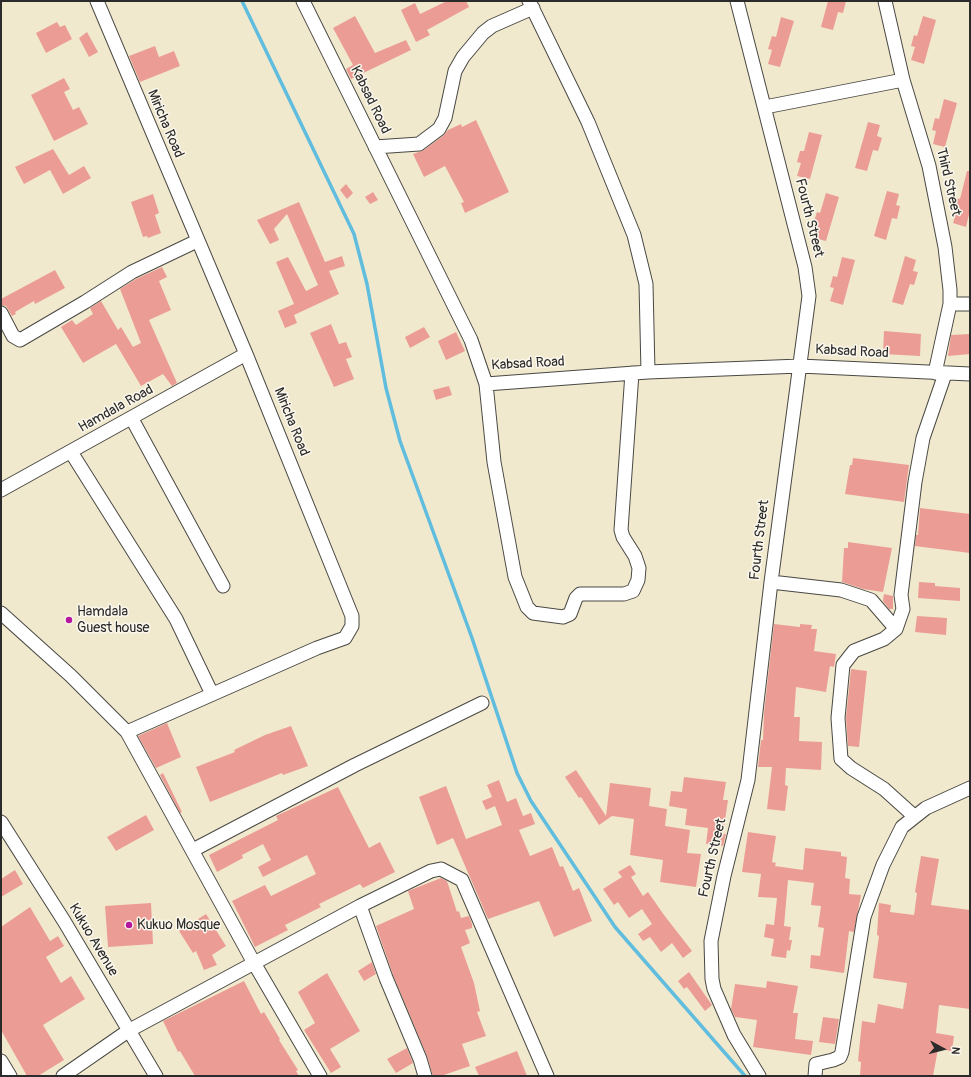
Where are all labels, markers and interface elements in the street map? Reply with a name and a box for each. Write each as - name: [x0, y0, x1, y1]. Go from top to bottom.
- street label: Kabsad Road: [346, 63, 394, 137]
- street label: Miricha Road: [143, 87, 187, 161]
- street label: Third Street: [932, 146, 964, 218]
- street label: Fourth Street: [791, 177, 827, 259]
- street label: Kabsad Road: [815, 342, 889, 362]
- street label: Kabsad Road: [491, 354, 565, 374]
- street label: Hamdala Road: [76, 382, 156, 436]
- street label: Miricha Road: [270, 385, 312, 459]
- street label: Fourth Street: [747, 499, 773, 581]
- place label: Hamdala Guest house: [77, 604, 149, 636]
- marker: Hamdala Guest house: [64, 615, 74, 625]
- street label: Fourth Street: [696, 817, 730, 899]
- street label: Kukuo Avenue: [65, 901, 121, 979]
- place label: Kukuo Mosque: [137, 917, 220, 933]
- marker: Kukuo Mosque: [124, 920, 134, 930]
- north arrow: [923, 1029, 963, 1069]
- text: N: [949, 1046, 962, 1055]

